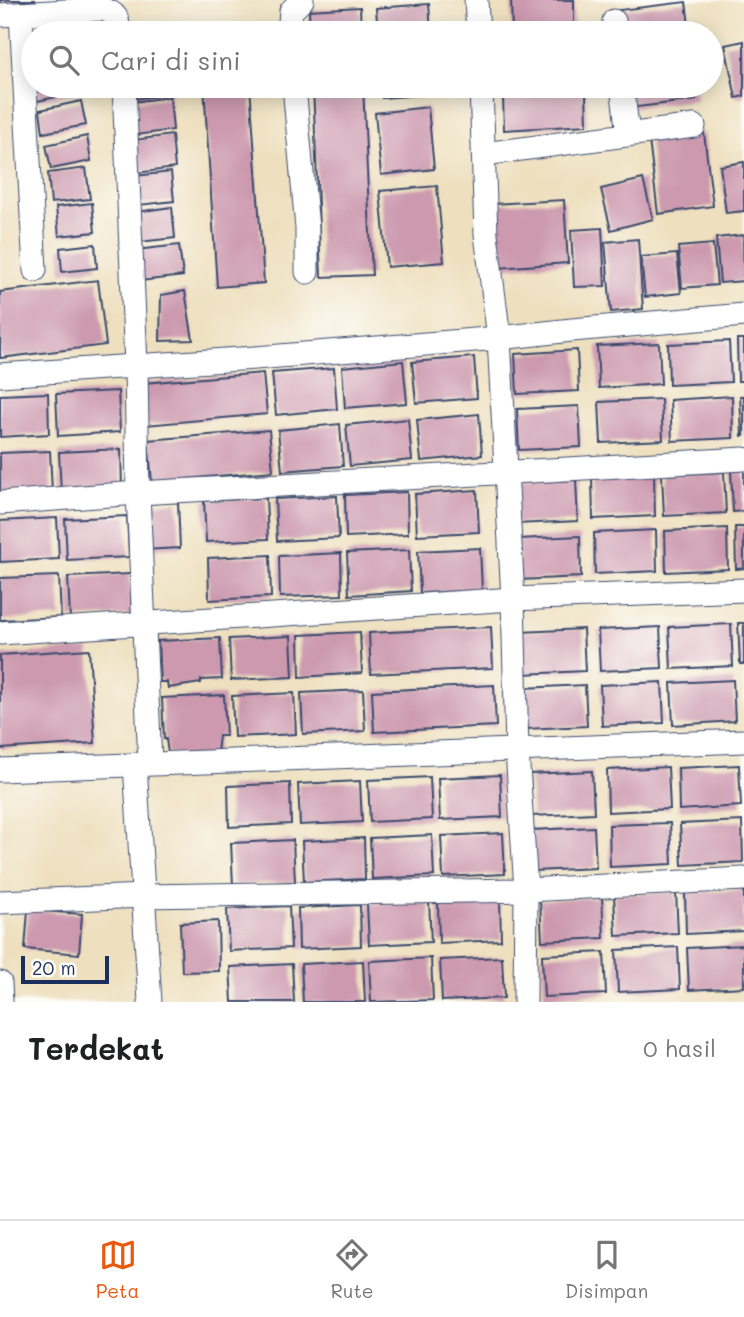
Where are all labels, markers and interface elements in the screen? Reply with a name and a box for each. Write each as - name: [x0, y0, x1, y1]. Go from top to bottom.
- search box: [21, 21, 723, 98]
- icon: search: [45, 41, 83, 79]
- text: Cari di sini: [101, 43, 241, 77]
- scale bar: [21, 953, 108, 985]
- text: 20 m: [32, 955, 76, 980]
- text: Terdekat: [28, 1028, 164, 1068]
- text: 0 hasil: [643, 1033, 716, 1063]
- tab: Peta: [96, 1236, 139, 1303]
- tab: Rute: [331, 1236, 374, 1303]
- tab: Disimpan: [565, 1236, 648, 1303]

